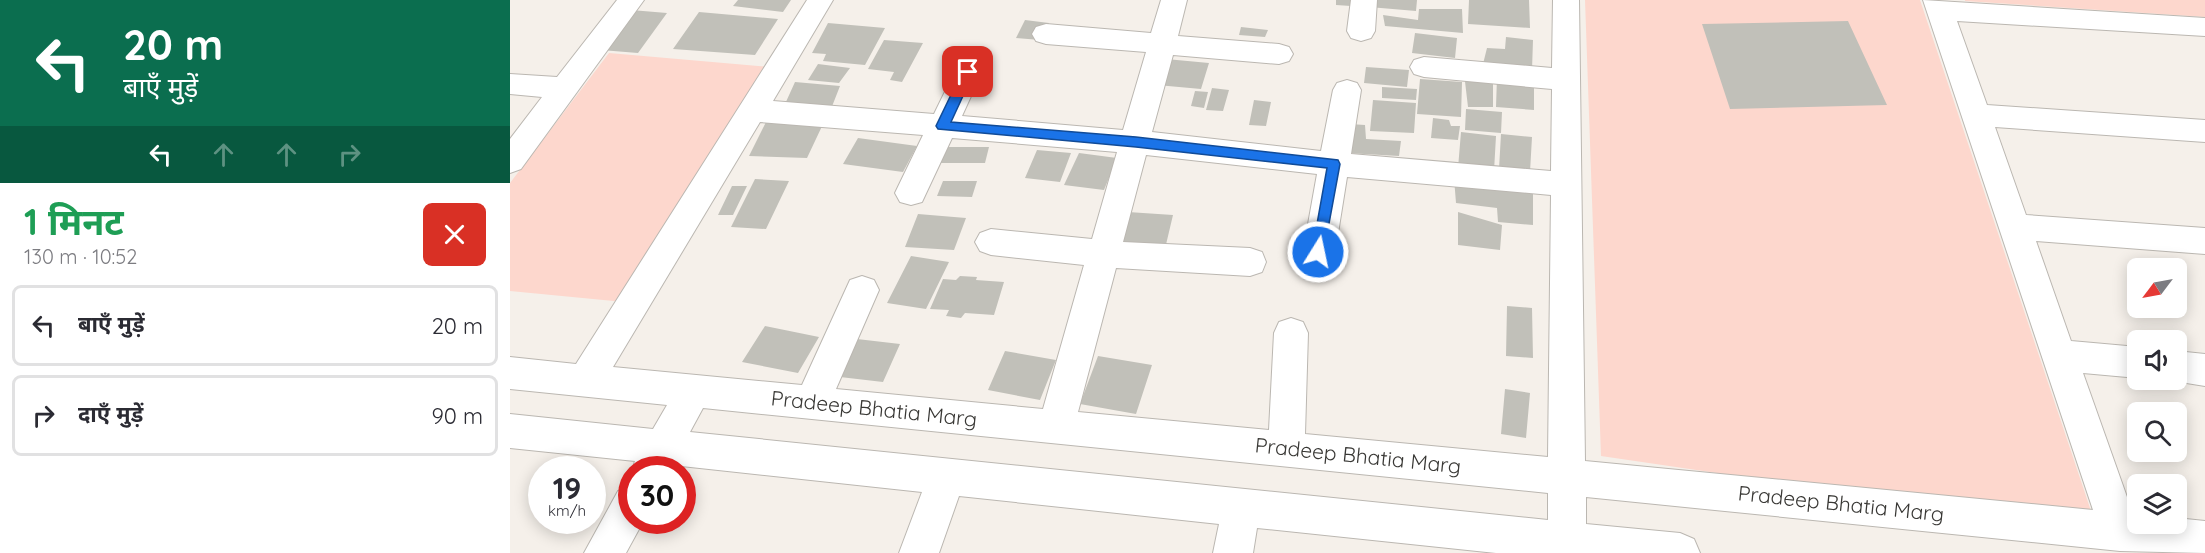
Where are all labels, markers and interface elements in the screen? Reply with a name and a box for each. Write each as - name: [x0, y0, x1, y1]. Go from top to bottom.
- text: 20 m: [123, 18, 223, 71]
- icon: left: [24, 24, 102, 102]
- pin: [942, 46, 993, 97]
- icon: arrive: [951, 55, 984, 88]
- text: बाएँ मुड़ें: [123, 70, 198, 104]
- icon: left: [144, 138, 177, 171]
- icon: ahead: [207, 138, 240, 171]
- icon: ahead: [270, 138, 303, 171]
- icon: right: [333, 138, 366, 171]
- text: 1 मिनट: [24, 199, 124, 244]
- button: close: [423, 203, 486, 266]
- position arrow: [1286, 220, 1350, 284]
- text: 130 m · 10:52: [24, 244, 137, 269]
- north arrow: [2127, 258, 2187, 318]
- map controls: [2127, 258, 2187, 534]
- icon: left: [27, 309, 60, 342]
- text: बाएँ मुड़ें: [78, 310, 144, 338]
- text: 20 m: [432, 312, 483, 340]
- button: sound: [2127, 330, 2187, 390]
- street label: Pradeep Bhatia Marg: [770, 384, 979, 432]
- icon: right: [27, 399, 60, 432]
- text: दाएँ मुड़ें: [78, 400, 143, 428]
- text: 90 m: [432, 402, 483, 430]
- button: search: [2127, 402, 2187, 462]
- street label: Pradeep Bhatia Marg: [1254, 431, 1463, 479]
- speed limit sign: 30: [618, 456, 696, 534]
- text: 19: [553, 469, 581, 507]
- button: layers: [2127, 474, 2187, 534]
- street label: Pradeep Bhatia Marg: [1737, 479, 1946, 527]
- text: km/h: [548, 501, 586, 520]

